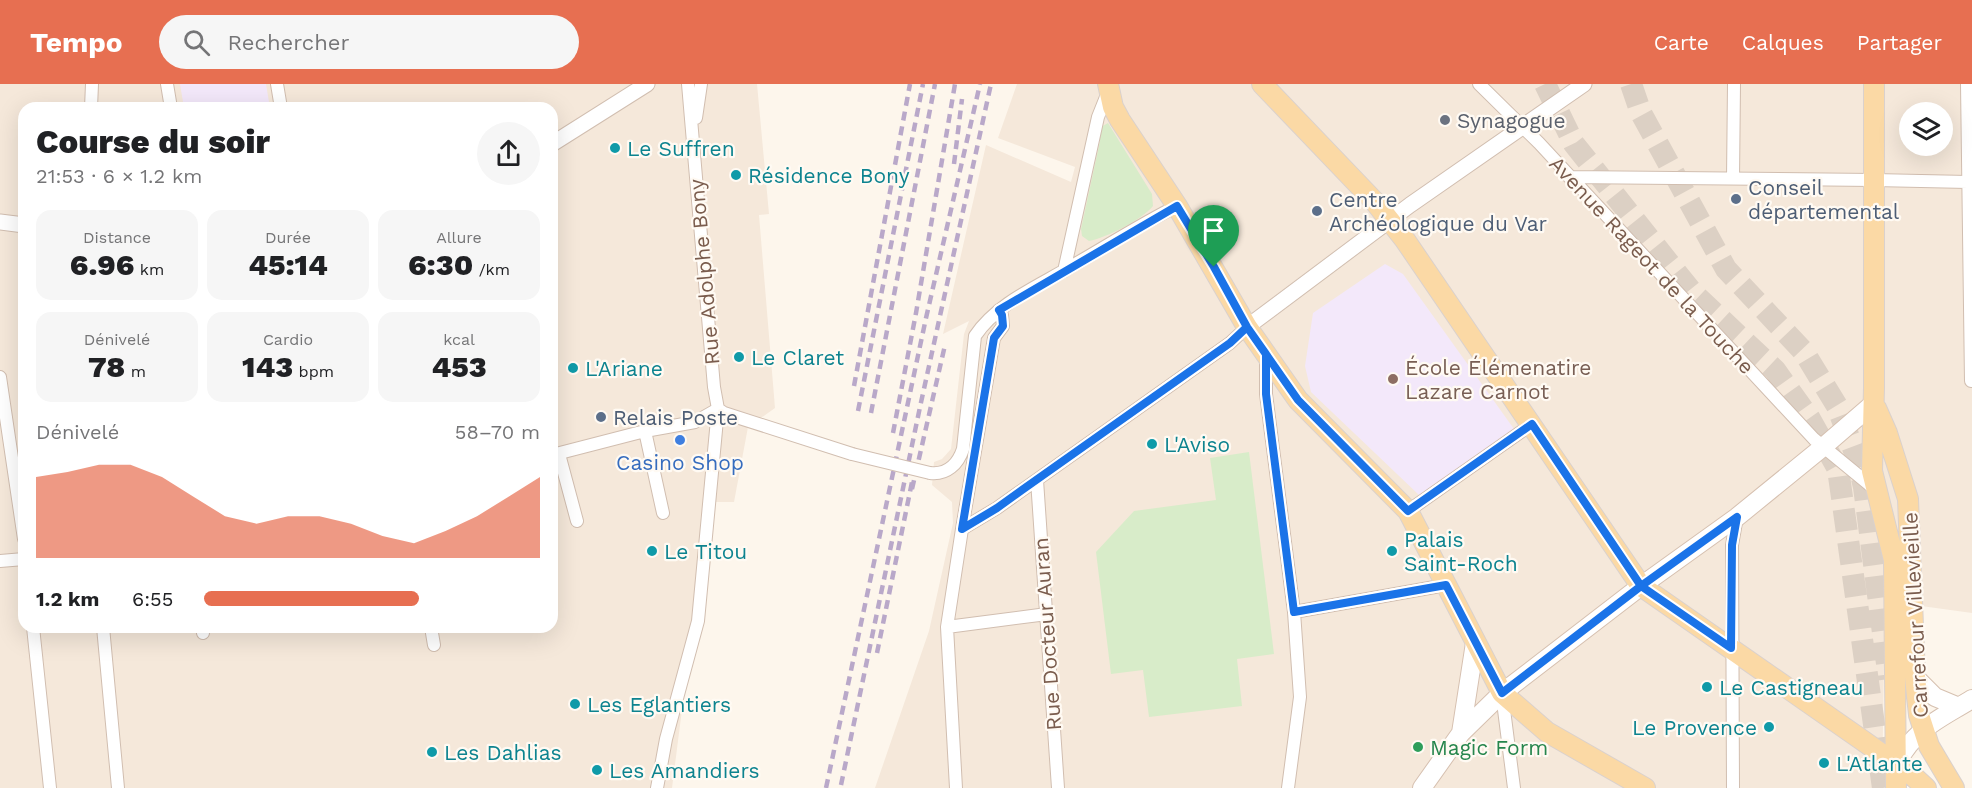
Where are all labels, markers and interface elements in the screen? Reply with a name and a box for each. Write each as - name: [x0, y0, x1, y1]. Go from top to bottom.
- search box: [159, 15, 579, 69]
- text: Tempo: [30, 26, 123, 59]
- icon: search: [180, 26, 213, 59]
- text: Rechercher: [228, 30, 349, 55]
- text: Carte: [1654, 30, 1709, 55]
- text: Calques: [1742, 30, 1824, 55]
- text: Partager: [1857, 30, 1942, 55]
- map controls: [1899, 102, 1953, 156]
- button: layers: [1899, 102, 1953, 156]
- place label: Synagogue: [1457, 108, 1566, 133]
- marker: Synagogue: [1438, 113, 1452, 127]
- text: Course du soir: [36, 122, 270, 161]
- button: share: [477, 122, 540, 185]
- place label: Le Suffren: [627, 136, 735, 161]
- marker: Le Suffren: [608, 141, 622, 155]
- street label: Avenue Rageot de la Touche: [1544, 151, 1760, 379]
- place label: Résidence Bony: [748, 163, 910, 188]
- text: 21:53 · 6 × 1.2 km: [36, 164, 202, 188]
- marker: Résidence Bony: [729, 168, 743, 182]
- place label: Conseil départemental: [1748, 175, 1900, 224]
- street label: Rue Adolphe Bony: [683, 178, 725, 366]
- place label: Centre Archéologique du Var: [1329, 187, 1548, 236]
- marker: Conseil départemental: [1729, 192, 1743, 206]
- marker: Centre Archéologique du Var: [1310, 204, 1324, 218]
- pin: [1188, 205, 1239, 267]
- icon: arrive: [1197, 214, 1230, 247]
- text: Distance: [83, 228, 151, 247]
- text: Durée: [265, 228, 311, 247]
- text: Allure: [436, 228, 482, 247]
- text: 6.96: [70, 247, 134, 282]
- text: 45:14: [248, 247, 328, 282]
- text: 6:30: [408, 247, 473, 282]
- text: km: [134, 260, 164, 279]
- text: /km: [473, 260, 510, 279]
- text: Dénivelé: [84, 330, 150, 349]
- text: Cardio: [263, 330, 313, 349]
- text: kcal: [443, 330, 475, 349]
- place label: Le Claret: [751, 345, 844, 370]
- text: 78: [88, 349, 125, 384]
- text: 143: [242, 349, 293, 384]
- text: 453: [431, 349, 487, 384]
- marker: Le Claret: [732, 350, 746, 364]
- place label: École Élémenatire Lazare Carnot: [1405, 355, 1591, 404]
- place label: L'Ariane: [585, 356, 663, 381]
- marker: L'Ariane: [566, 361, 580, 375]
- text: m: [125, 362, 146, 381]
- text: bpm: [293, 362, 334, 381]
- marker: École Élémenatire Lazare Carnot: [1386, 372, 1400, 386]
- place label: Relais Poste: [613, 405, 738, 430]
- marker: Relais Poste: [594, 410, 608, 424]
- text: Dénivelé: [36, 420, 119, 444]
- text: 58–70 m: [455, 420, 540, 444]
- place label: L'Aviso: [1164, 432, 1230, 457]
- marker: Casino Shop: [673, 433, 687, 447]
- marker: L'Aviso: [1145, 437, 1159, 451]
- place label: Casino Shop: [616, 450, 744, 475]
- street label: Carrefour Villevieille: [1897, 511, 1933, 719]
- place label: Palais Saint-Roch: [1404, 527, 1518, 576]
- street label: Rue Docteur Auran: [1028, 537, 1066, 731]
- place label: Le Titou: [664, 539, 747, 564]
- marker: Le Titou: [645, 544, 659, 558]
- marker: Palais Saint-Roch: [1385, 544, 1399, 558]
- text: 1.2 km: [36, 587, 99, 611]
- text: 6:55: [132, 587, 173, 611]
- place label: Le Castigneau: [1719, 675, 1863, 700]
- marker: Le Castigneau: [1700, 680, 1714, 694]
- place label: Les Eglantiers: [587, 692, 731, 717]
- marker: Les Eglantiers: [568, 697, 582, 711]
- place label: Le Provence: [1632, 715, 1757, 740]
- marker: Le Provence: [1762, 720, 1776, 734]
- place label: Magic Form: [1430, 735, 1548, 760]
- place label: Les Dahlias: [444, 740, 562, 765]
- marker: Magic Form: [1411, 740, 1425, 754]
- marker: Les Dahlias: [425, 745, 439, 759]
- place label: L'Atlante: [1836, 751, 1923, 776]
- marker: L'Atlante: [1817, 756, 1831, 770]
- place label: Les Amandiers: [609, 758, 760, 783]
- marker: Les Amandiers: [590, 763, 604, 777]

